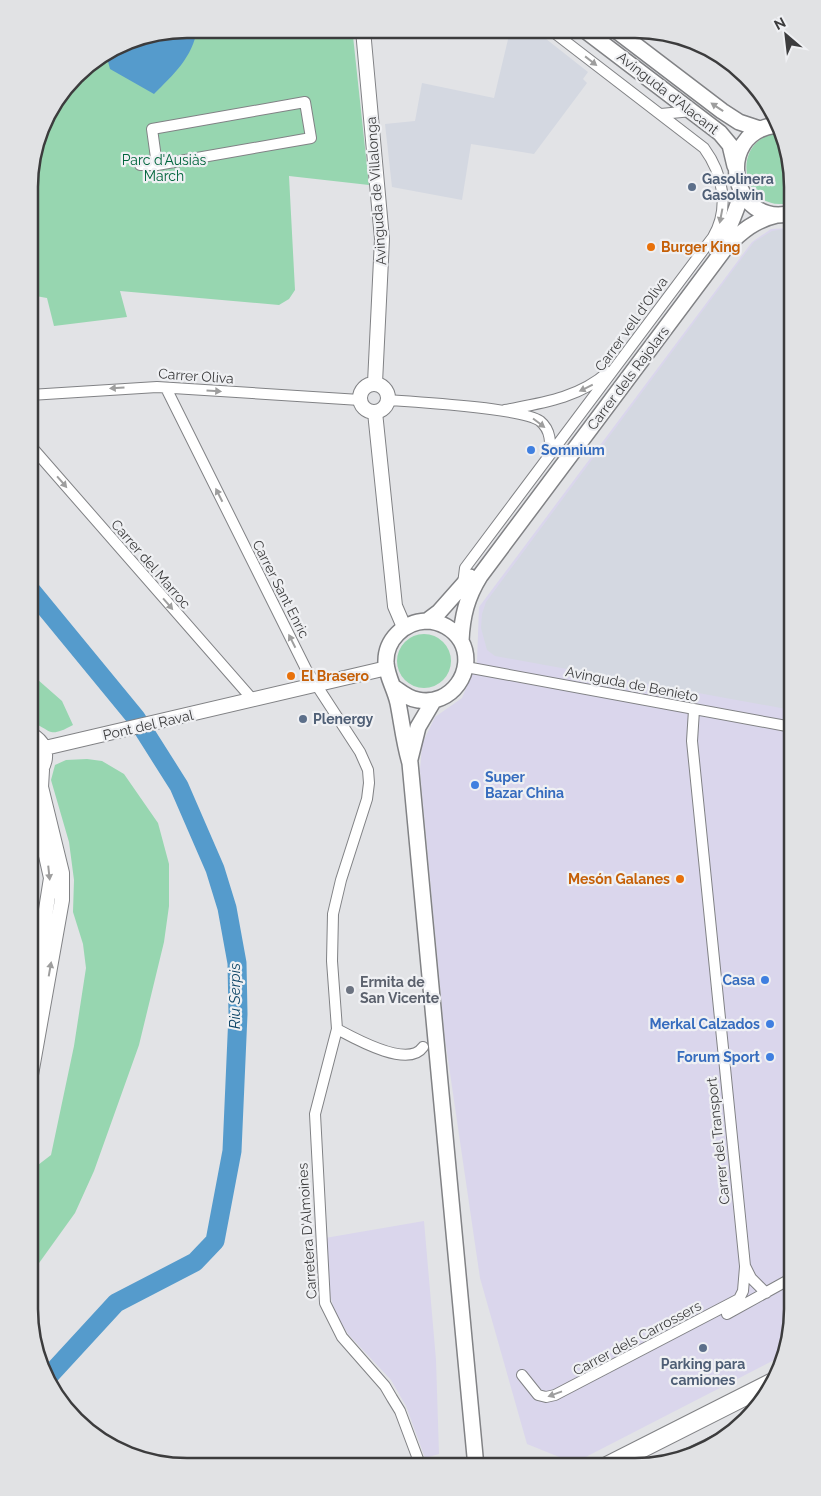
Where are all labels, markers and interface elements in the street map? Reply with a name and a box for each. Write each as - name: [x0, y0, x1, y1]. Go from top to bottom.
- north arrow: [761, 10, 811, 60]
- text: N: [771, 14, 788, 33]
- street label: Avinguda d'Alacant: [614, 48, 722, 138]
- one-way arrow: [584, 56, 598, 66]
- one-way arrow: [710, 102, 724, 112]
- street label: Avinguda de Villalonga: [363, 116, 389, 266]
- park label: Parc d'Ausiàs March: [122, 152, 207, 184]
- place label: Gasolinera Gasolwin: [702, 171, 774, 203]
- marker: Gasolinera Gasolwin: [686, 181, 698, 193]
- one-way arrow: [717, 208, 725, 223]
- place label: Burger King: [661, 239, 741, 255]
- marker: Burger King: [645, 241, 657, 253]
- street label: Carrer vell d'Oliva: [591, 274, 671, 374]
- street label: Carrer dels Rajolars: [584, 323, 672, 433]
- street label: Carrer Oliva: [158, 365, 234, 387]
- one-way arrow: [109, 384, 125, 392]
- one-way arrow: [579, 384, 593, 392]
- one-way arrow: [207, 388, 223, 396]
- one-way arrow: [532, 418, 545, 428]
- place label: Somnium: [541, 442, 605, 458]
- marker: Somnium: [525, 444, 537, 456]
- one-way arrow: [56, 475, 67, 488]
- one-way arrow: [215, 488, 223, 502]
- street label: Carrer del Marroc: [108, 516, 194, 612]
- street label: Carrer Sant Enric: [249, 537, 313, 641]
- one-way arrow: [163, 598, 174, 611]
- one-way arrow: [288, 633, 296, 648]
- street label: Avinguda de Benieto: [564, 663, 700, 705]
- place label: El Brasero: [301, 668, 369, 684]
- marker: El Brasero: [285, 670, 297, 682]
- street label: Pont del Raval: [101, 707, 195, 743]
- place label: Plenergy: [313, 711, 374, 727]
- marker: Plenergy: [297, 713, 309, 725]
- place label: Super Bazar China: [485, 769, 564, 801]
- marker: Super Bazar China: [469, 779, 481, 791]
- one-way arrow: [45, 865, 53, 881]
- place label: Mesón Galanes: [568, 871, 670, 887]
- marker: Mesón Galanes: [674, 873, 686, 885]
- one-way arrow: [46, 961, 54, 977]
- water label: Riu Serpis: [226, 963, 244, 1029]
- place label: Casa: [722, 972, 755, 988]
- place label: Ermita de San Vicente: [360, 974, 440, 1006]
- marker: Casa: [759, 974, 771, 986]
- marker: Ermita de San Vicente: [344, 984, 356, 996]
- place label: Merkal Calzados: [650, 1016, 760, 1032]
- marker: Merkal Calzados: [764, 1018, 776, 1030]
- place label: Forum Sport: [677, 1049, 761, 1065]
- marker: Forum Sport: [764, 1051, 776, 1063]
- street label: Carrer del Transport: [703, 1076, 733, 1205]
- street label: Carretera D'Almoines: [294, 1162, 320, 1300]
- street label: Carrer dels Carrossers: [570, 1297, 704, 1379]
- marker: Parking para camiones: [697, 1342, 709, 1354]
- place label: Parking para camiones: [661, 1356, 745, 1388]
- one-way arrow: [547, 1390, 562, 1398]

